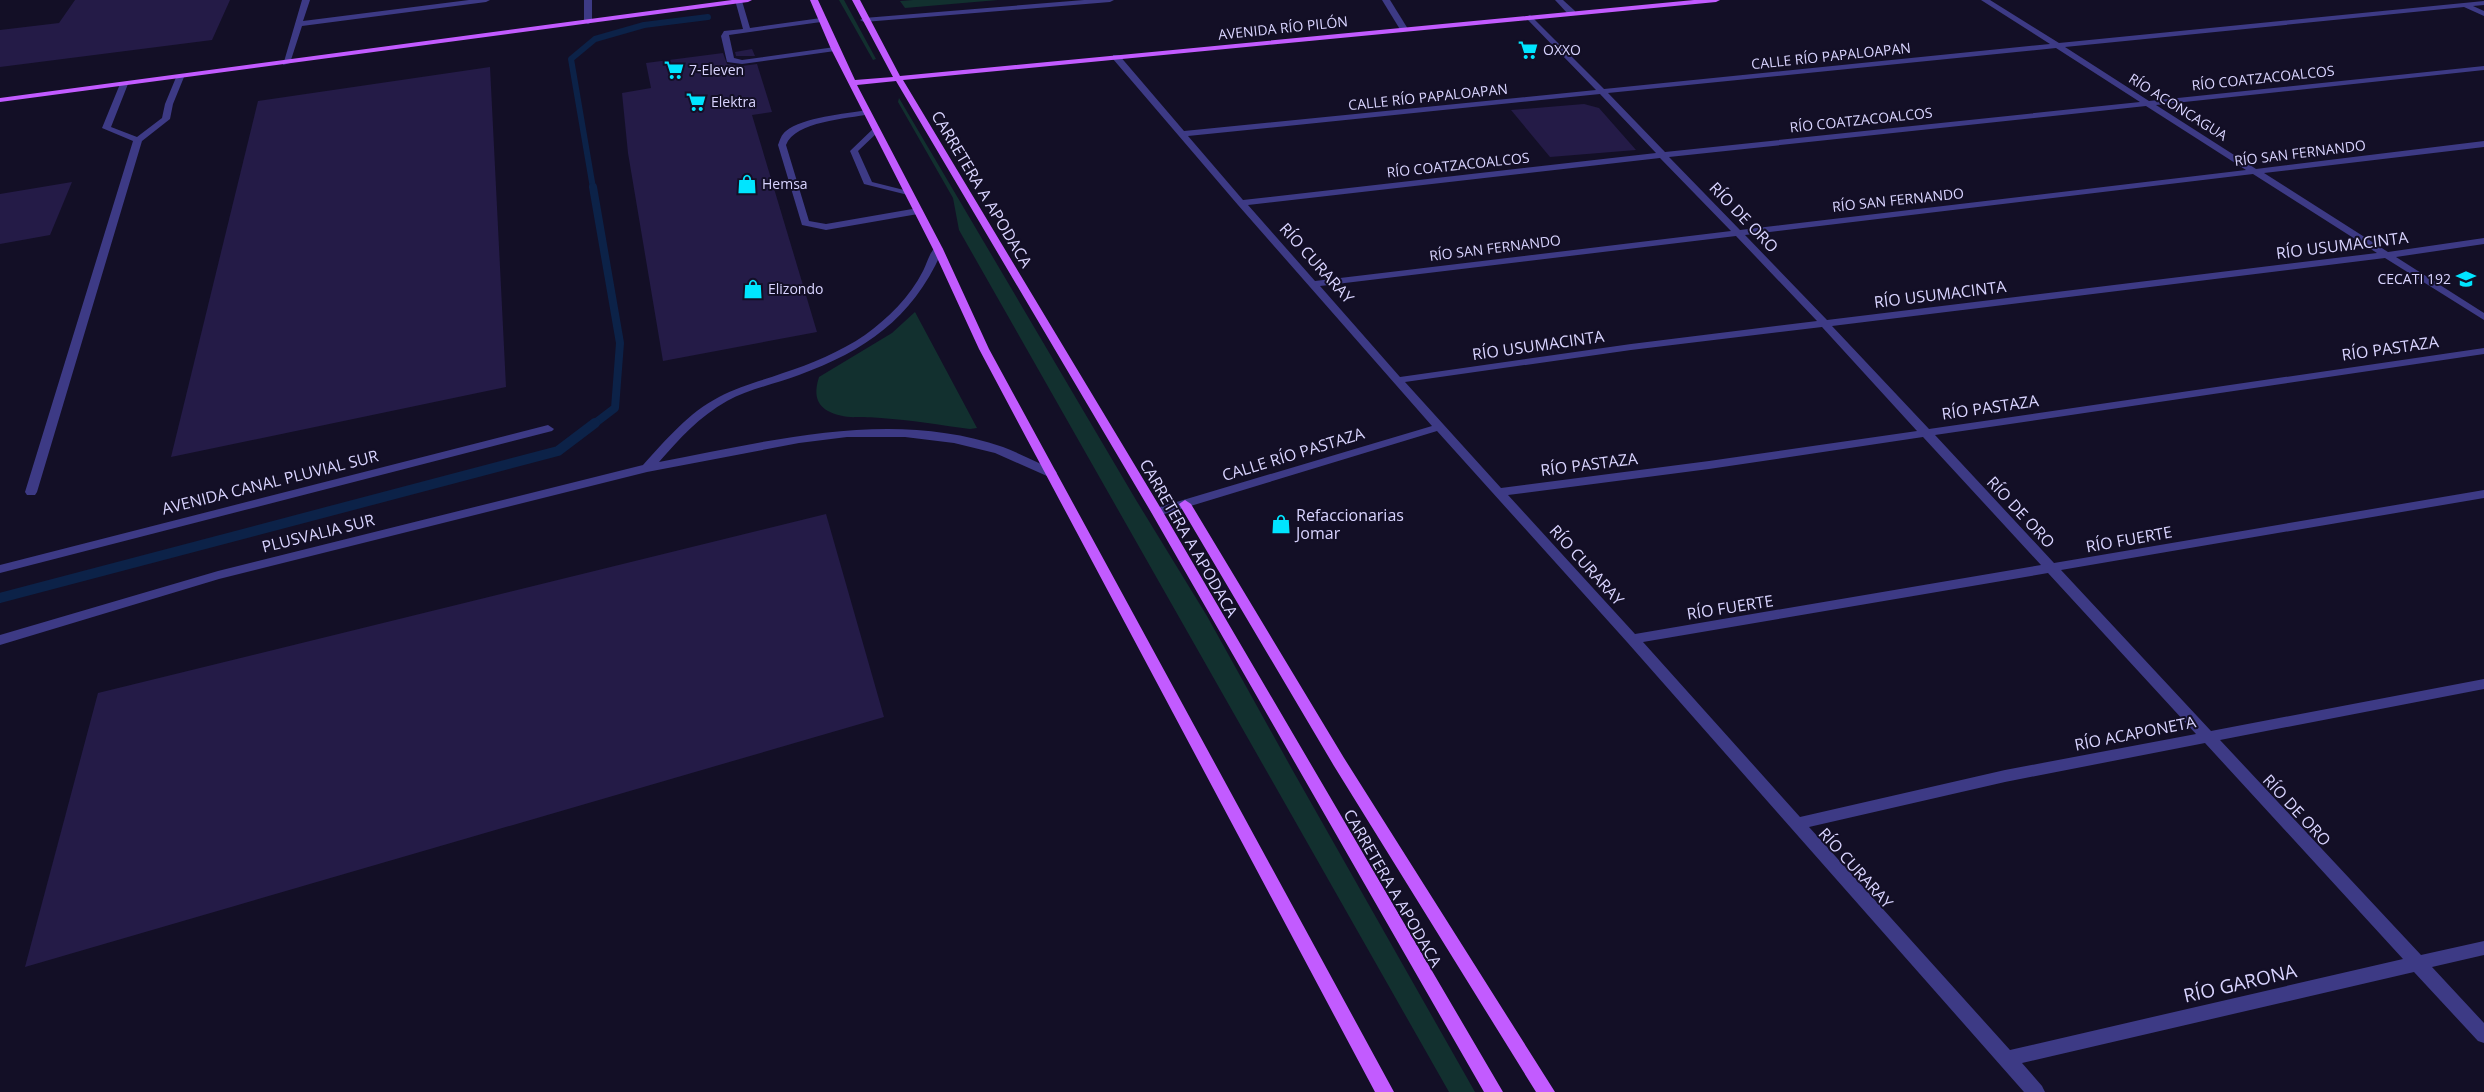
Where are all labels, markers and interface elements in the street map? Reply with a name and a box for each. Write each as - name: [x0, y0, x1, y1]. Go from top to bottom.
- street label: AVENIDA RÍO PILÓN: [1217, 11, 1349, 44]
- street label: CALLE RÍO PAPALOAPAN: [1750, 38, 1912, 73]
- supermarket icon: OXXO: [1517, 39, 1539, 61]
- place label: OXXO: [1543, 40, 1581, 59]
- supermarket icon: 7-Eleven: [663, 59, 685, 81]
- place label: 7-Eleven: [689, 60, 744, 79]
- street label: RÍO COATZACOALCOS: [2191, 61, 2335, 94]
- street label: RÍO ACONCAGUA: [2125, 69, 2231, 145]
- street label: CALLE RÍO PAPALOAPAN: [1347, 79, 1509, 114]
- supermarket icon: Elektra: [685, 91, 707, 113]
- place label: Elektra: [711, 92, 756, 111]
- street label: RÍO COATZACOALCOS: [1789, 103, 1933, 136]
- street label: CARRETERA A APODACA: [926, 107, 1038, 272]
- street label: RÍO SAN FERNANDO: [2233, 135, 2367, 170]
- street label: RÍO COATZACOALCOS: [1386, 148, 1530, 181]
- shop icon: Hemsa: [736, 173, 758, 195]
- place label: Hemsa: [762, 174, 808, 193]
- street label: RÍO DE ORO: [1705, 177, 1783, 257]
- street label: RÍO SAN FERNANDO: [1831, 183, 1965, 216]
- street label: RÍO CURARAY: [1275, 218, 1359, 308]
- street label: RÍO USUMACINTA: [2275, 226, 2410, 264]
- street label: RÍO SAN FERNANDO: [1428, 230, 1562, 265]
- school or university icon: CECATI 192: [2455, 268, 2477, 290]
- place label: CECATI 192: [2377, 269, 2451, 288]
- street label: RÍO USUMACINTA: [1873, 275, 2008, 313]
- shop icon: Elizondo: [742, 278, 764, 300]
- place label: Elizondo: [768, 279, 823, 298]
- street label: RÍO USUMACINTA: [1471, 325, 1606, 365]
- street label: RÍO PASTAZA: [2340, 330, 2441, 366]
- street label: RÍO PASTAZA: [1940, 389, 2041, 425]
- street label: CALLE RÍO PASTAZA: [1219, 422, 1368, 486]
- street label: AVENIDA CANAL PLUVIAL SUR: [159, 444, 381, 520]
- street label: RÍO PASTAZA: [1539, 447, 1640, 481]
- street label: CARRETERA A APODACA: [1135, 455, 1244, 622]
- street label: RÍO DE ORO: [1982, 471, 2060, 553]
- place label: Refaccionarias Jomar: [1294, 504, 1404, 544]
- street label: PLUSVALIA SUR: [259, 508, 377, 558]
- shop icon: Refaccionarias Jomar: [1270, 513, 1292, 535]
- street label: RÍO CURARAY: [1545, 520, 1629, 610]
- street label: RÍO FUERTE: [2084, 521, 2174, 557]
- street label: RÍO FUERTE: [1685, 589, 1775, 625]
- street label: RÍO ACAPONETA: [2072, 710, 2198, 756]
- street label: RÍO DE ORO: [2258, 769, 2336, 851]
- street label: CARRETERA A APODACA: [1339, 805, 1448, 972]
- street label: RÍO CURARAY: [1814, 823, 1898, 913]
- street label: RÍO GARONA: [2181, 957, 2299, 1009]

